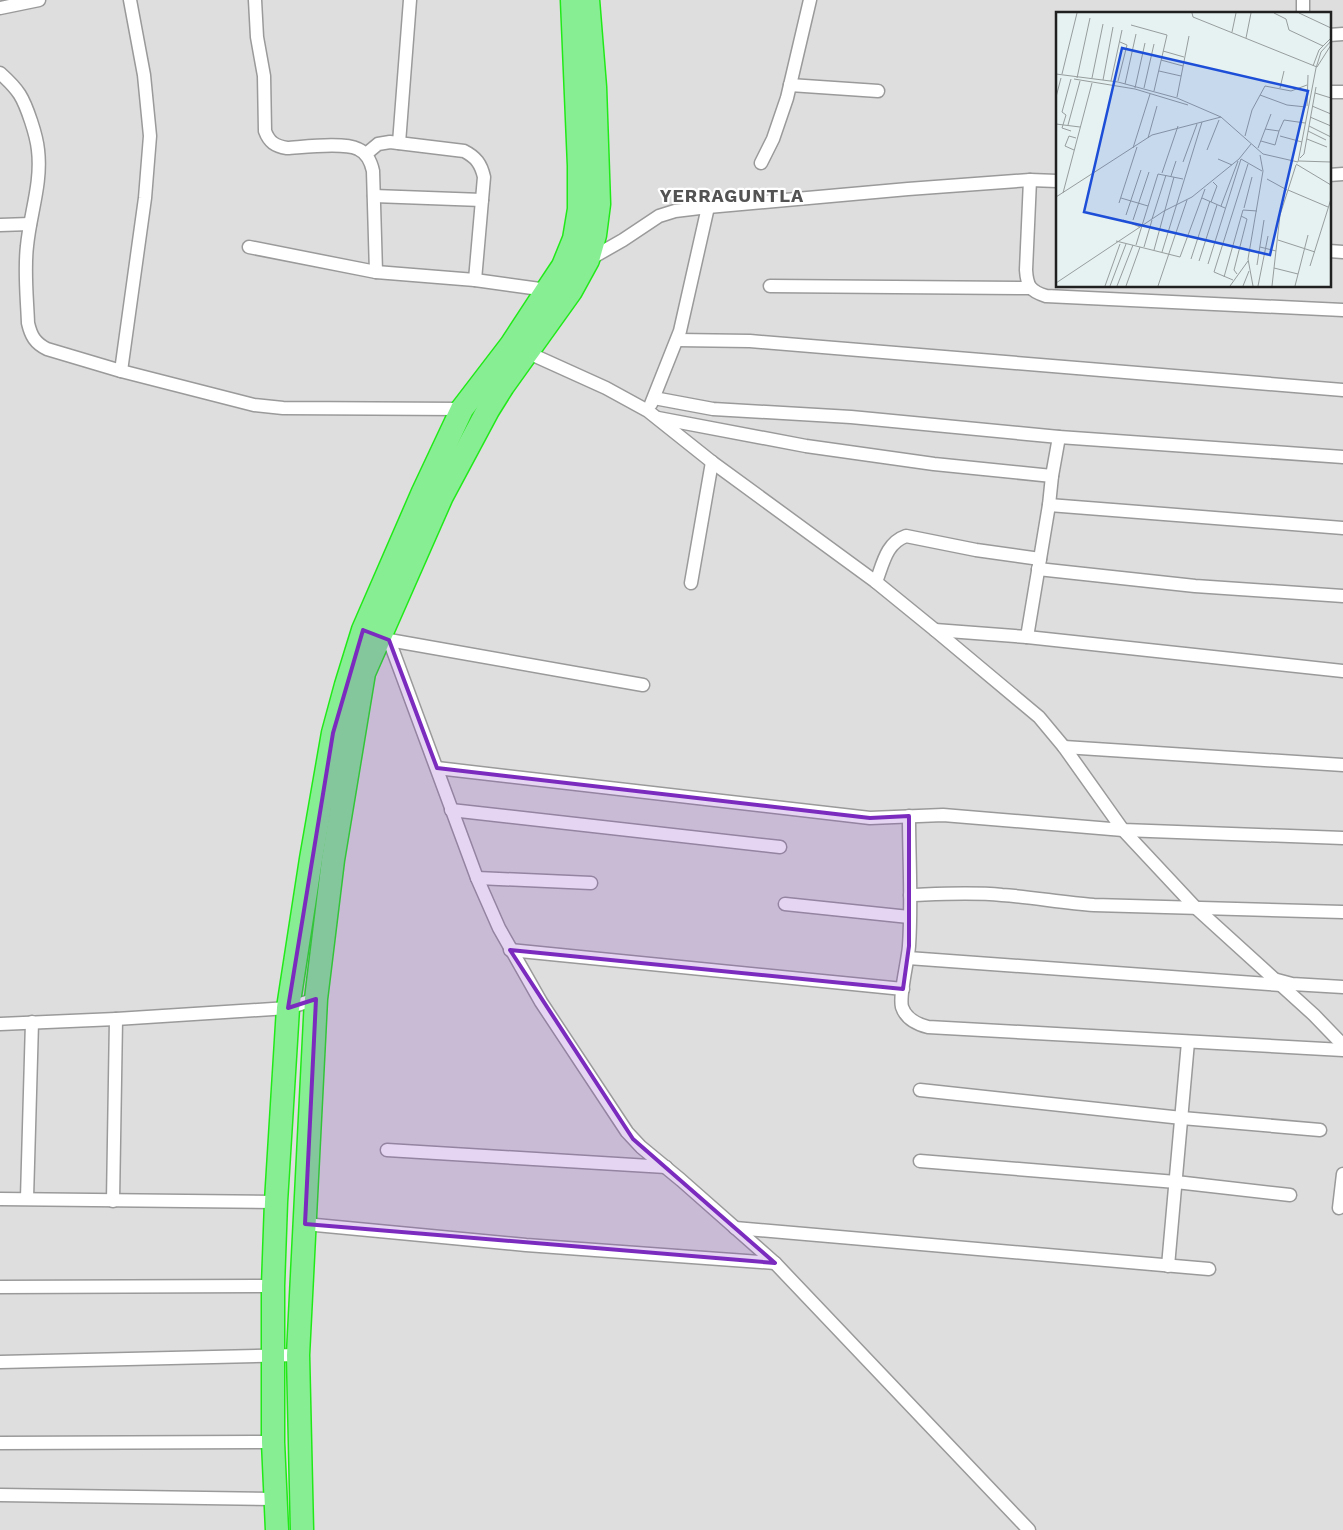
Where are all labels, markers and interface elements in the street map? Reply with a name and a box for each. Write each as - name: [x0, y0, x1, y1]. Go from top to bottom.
- inset map: [1056, 12, 1330, 288]
- district label: YERRAGUNTLA: [660, 185, 804, 206]

